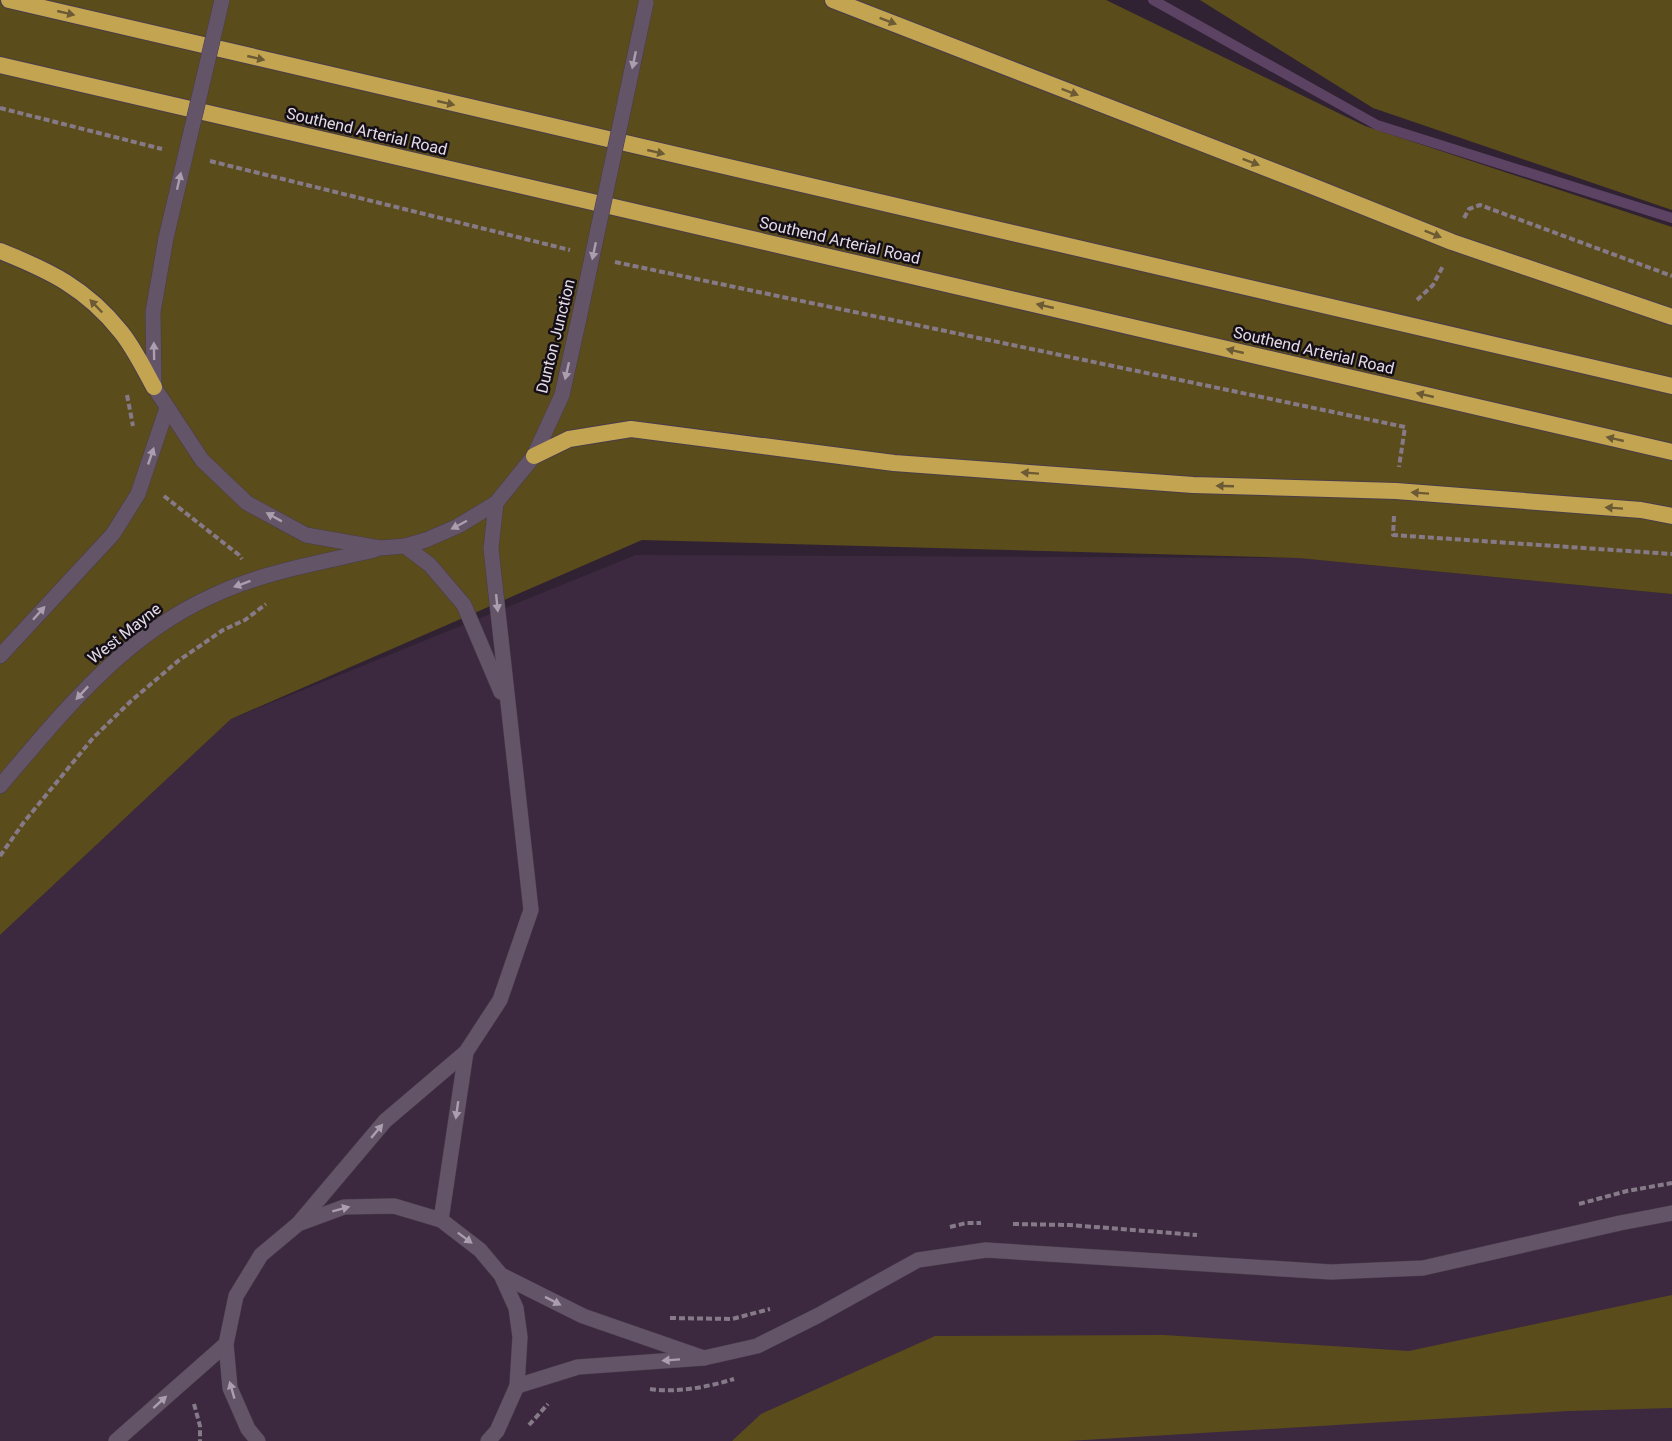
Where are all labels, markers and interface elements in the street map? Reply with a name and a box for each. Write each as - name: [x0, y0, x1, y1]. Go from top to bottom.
- one-way arrow: [57, 9, 75, 19]
- one-way arrow: [879, 17, 897, 26]
- one-way arrow: [629, 51, 638, 70]
- one-way arrow: [247, 54, 265, 64]
- one-way arrow: [1061, 87, 1079, 97]
- one-way arrow: [436, 98, 455, 108]
- street label: Southend Arterial Road: [285, 104, 449, 159]
- one-way arrow: [647, 147, 665, 157]
- one-way arrow: [1243, 157, 1261, 167]
- one-way arrow: [175, 172, 185, 191]
- street label: Southend Arterial Road: [758, 213, 922, 268]
- one-way arrow: [1424, 229, 1442, 239]
- one-way arrow: [588, 242, 598, 260]
- street label: Dunton Junction: [532, 277, 579, 395]
- one-way arrow: [89, 298, 103, 313]
- one-way arrow: [1036, 301, 1054, 311]
- street label: Southend Arterial Road: [1232, 323, 1396, 378]
- one-way arrow: [149, 341, 158, 360]
- one-way arrow: [1226, 345, 1244, 355]
- one-way arrow: [562, 362, 572, 380]
- one-way arrow: [1416, 389, 1434, 399]
- one-way arrow: [1606, 433, 1624, 443]
- one-way arrow: [146, 447, 156, 465]
- one-way arrow: [1021, 468, 1040, 478]
- one-way arrow: [1215, 481, 1234, 491]
- one-way arrow: [1410, 488, 1429, 498]
- one-way arrow: [1605, 503, 1624, 513]
- one-way arrow: [266, 512, 282, 523]
- one-way arrow: [450, 520, 467, 530]
- one-way arrow: [233, 580, 251, 590]
- one-way arrow: [492, 594, 502, 613]
- street label: West Mayne: [84, 599, 165, 668]
- one-way arrow: [32, 606, 46, 620]
- one-way arrow: [75, 685, 89, 700]
- one-way arrow: [453, 1100, 462, 1119]
- one-way arrow: [370, 1124, 382, 1139]
- one-way arrow: [332, 1204, 350, 1214]
- one-way arrow: [457, 1232, 472, 1244]
- one-way arrow: [545, 1296, 562, 1306]
- one-way arrow: [662, 1355, 681, 1365]
- one-way arrow: [227, 1381, 236, 1399]
- one-way arrow: [152, 1396, 167, 1409]

